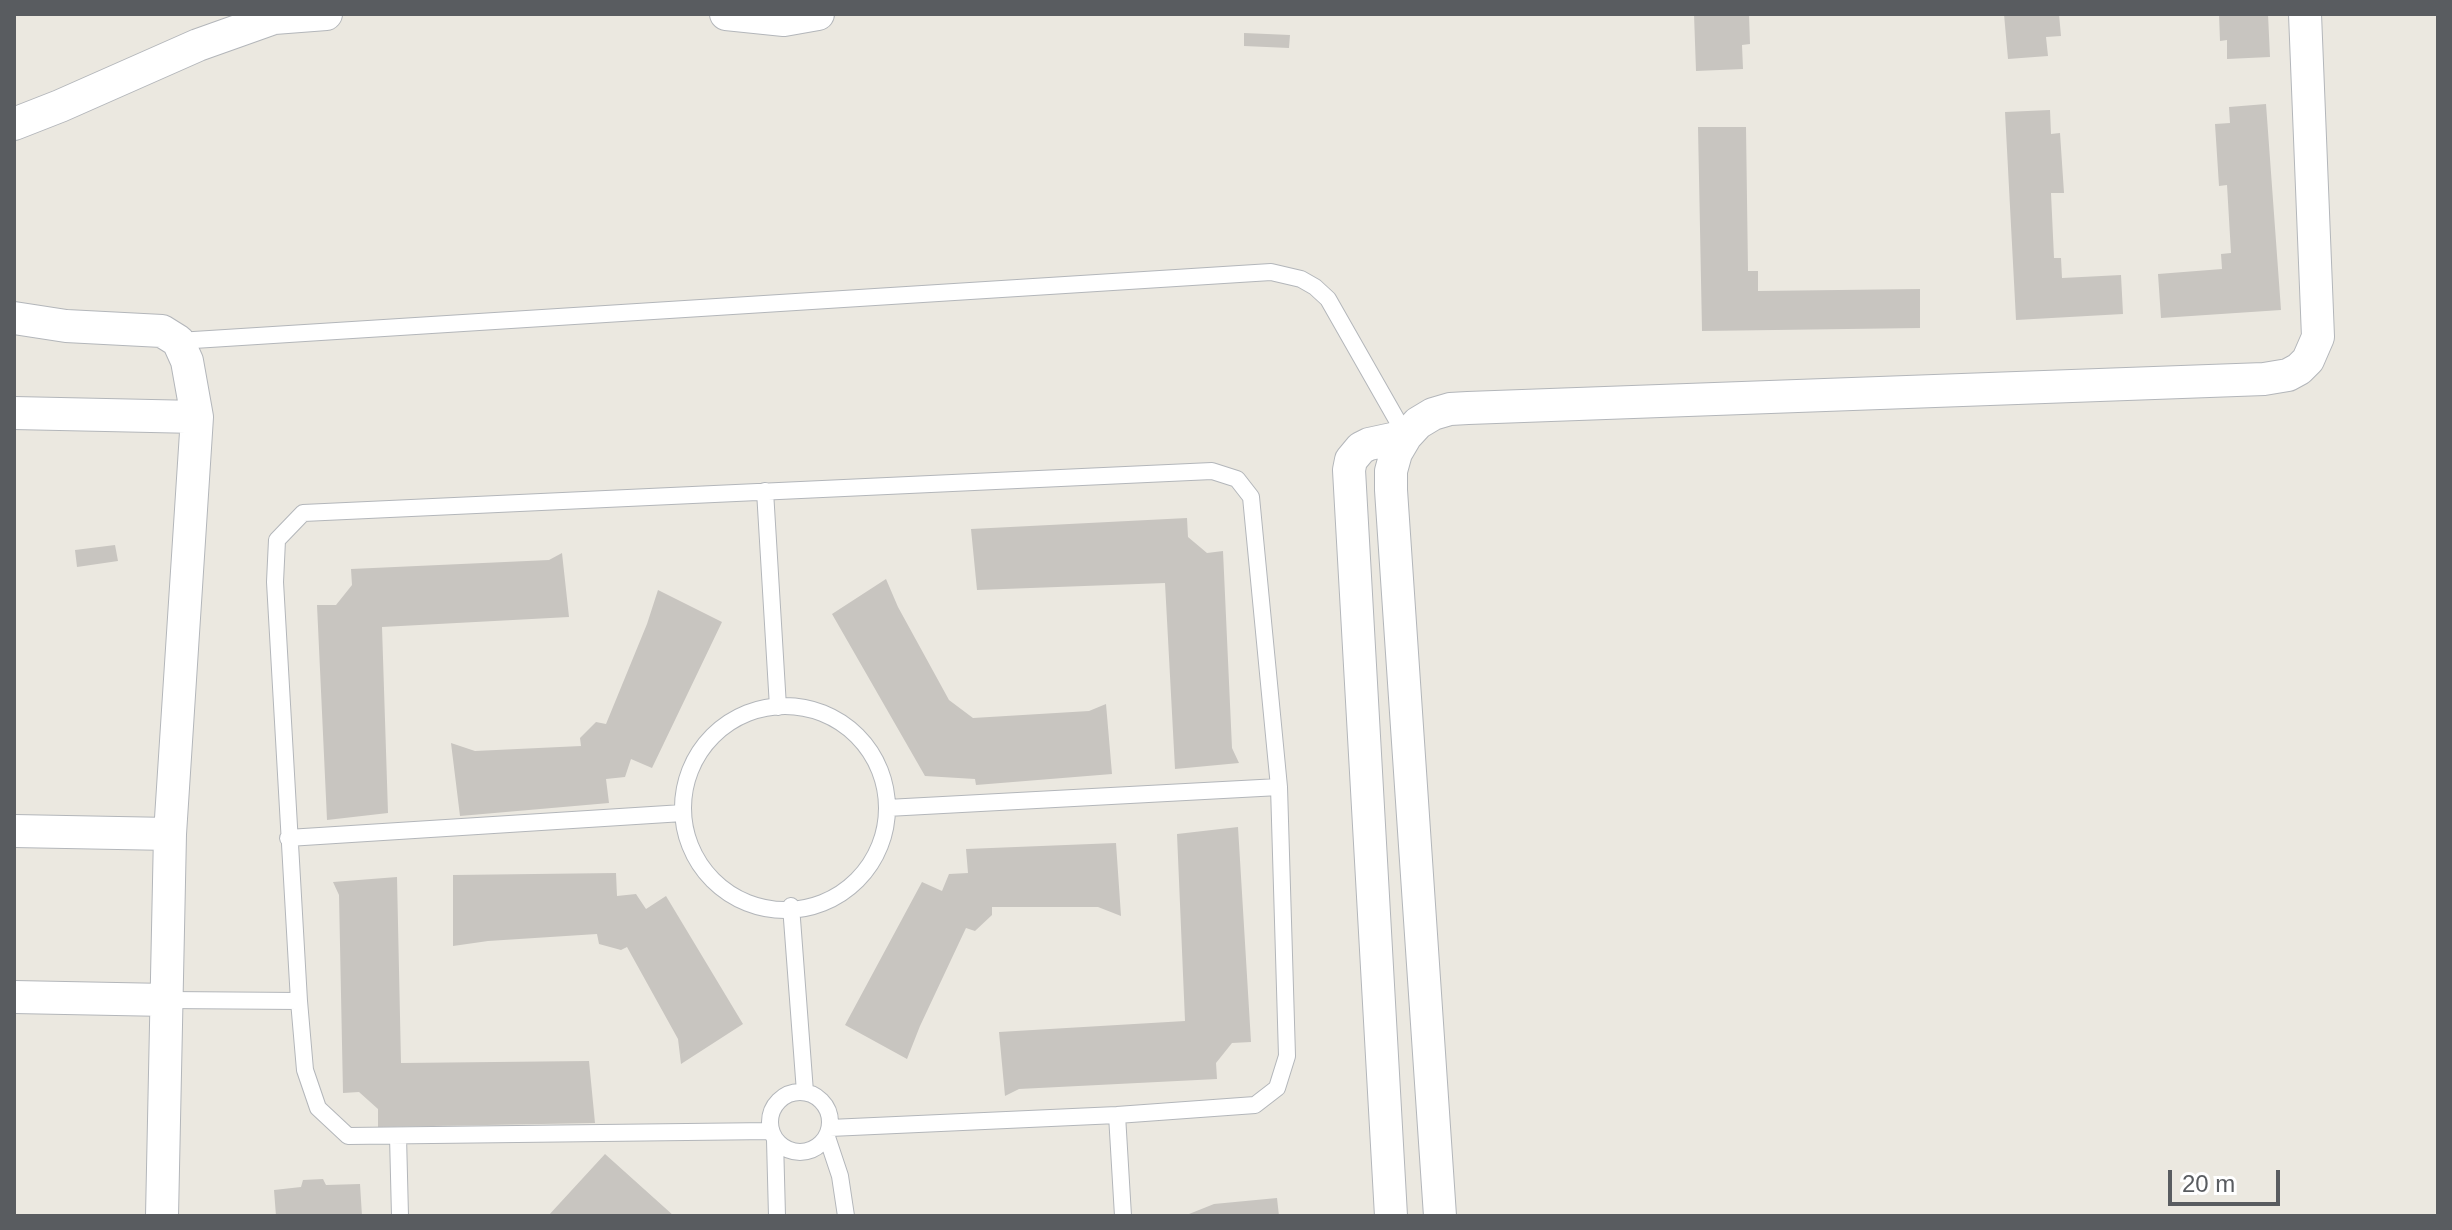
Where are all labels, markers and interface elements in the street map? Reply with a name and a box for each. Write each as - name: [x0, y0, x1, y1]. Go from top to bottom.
- scale bar: [2172, 1154, 2284, 1204]
- text: 20 m: [2182, 1170, 2235, 1197]

